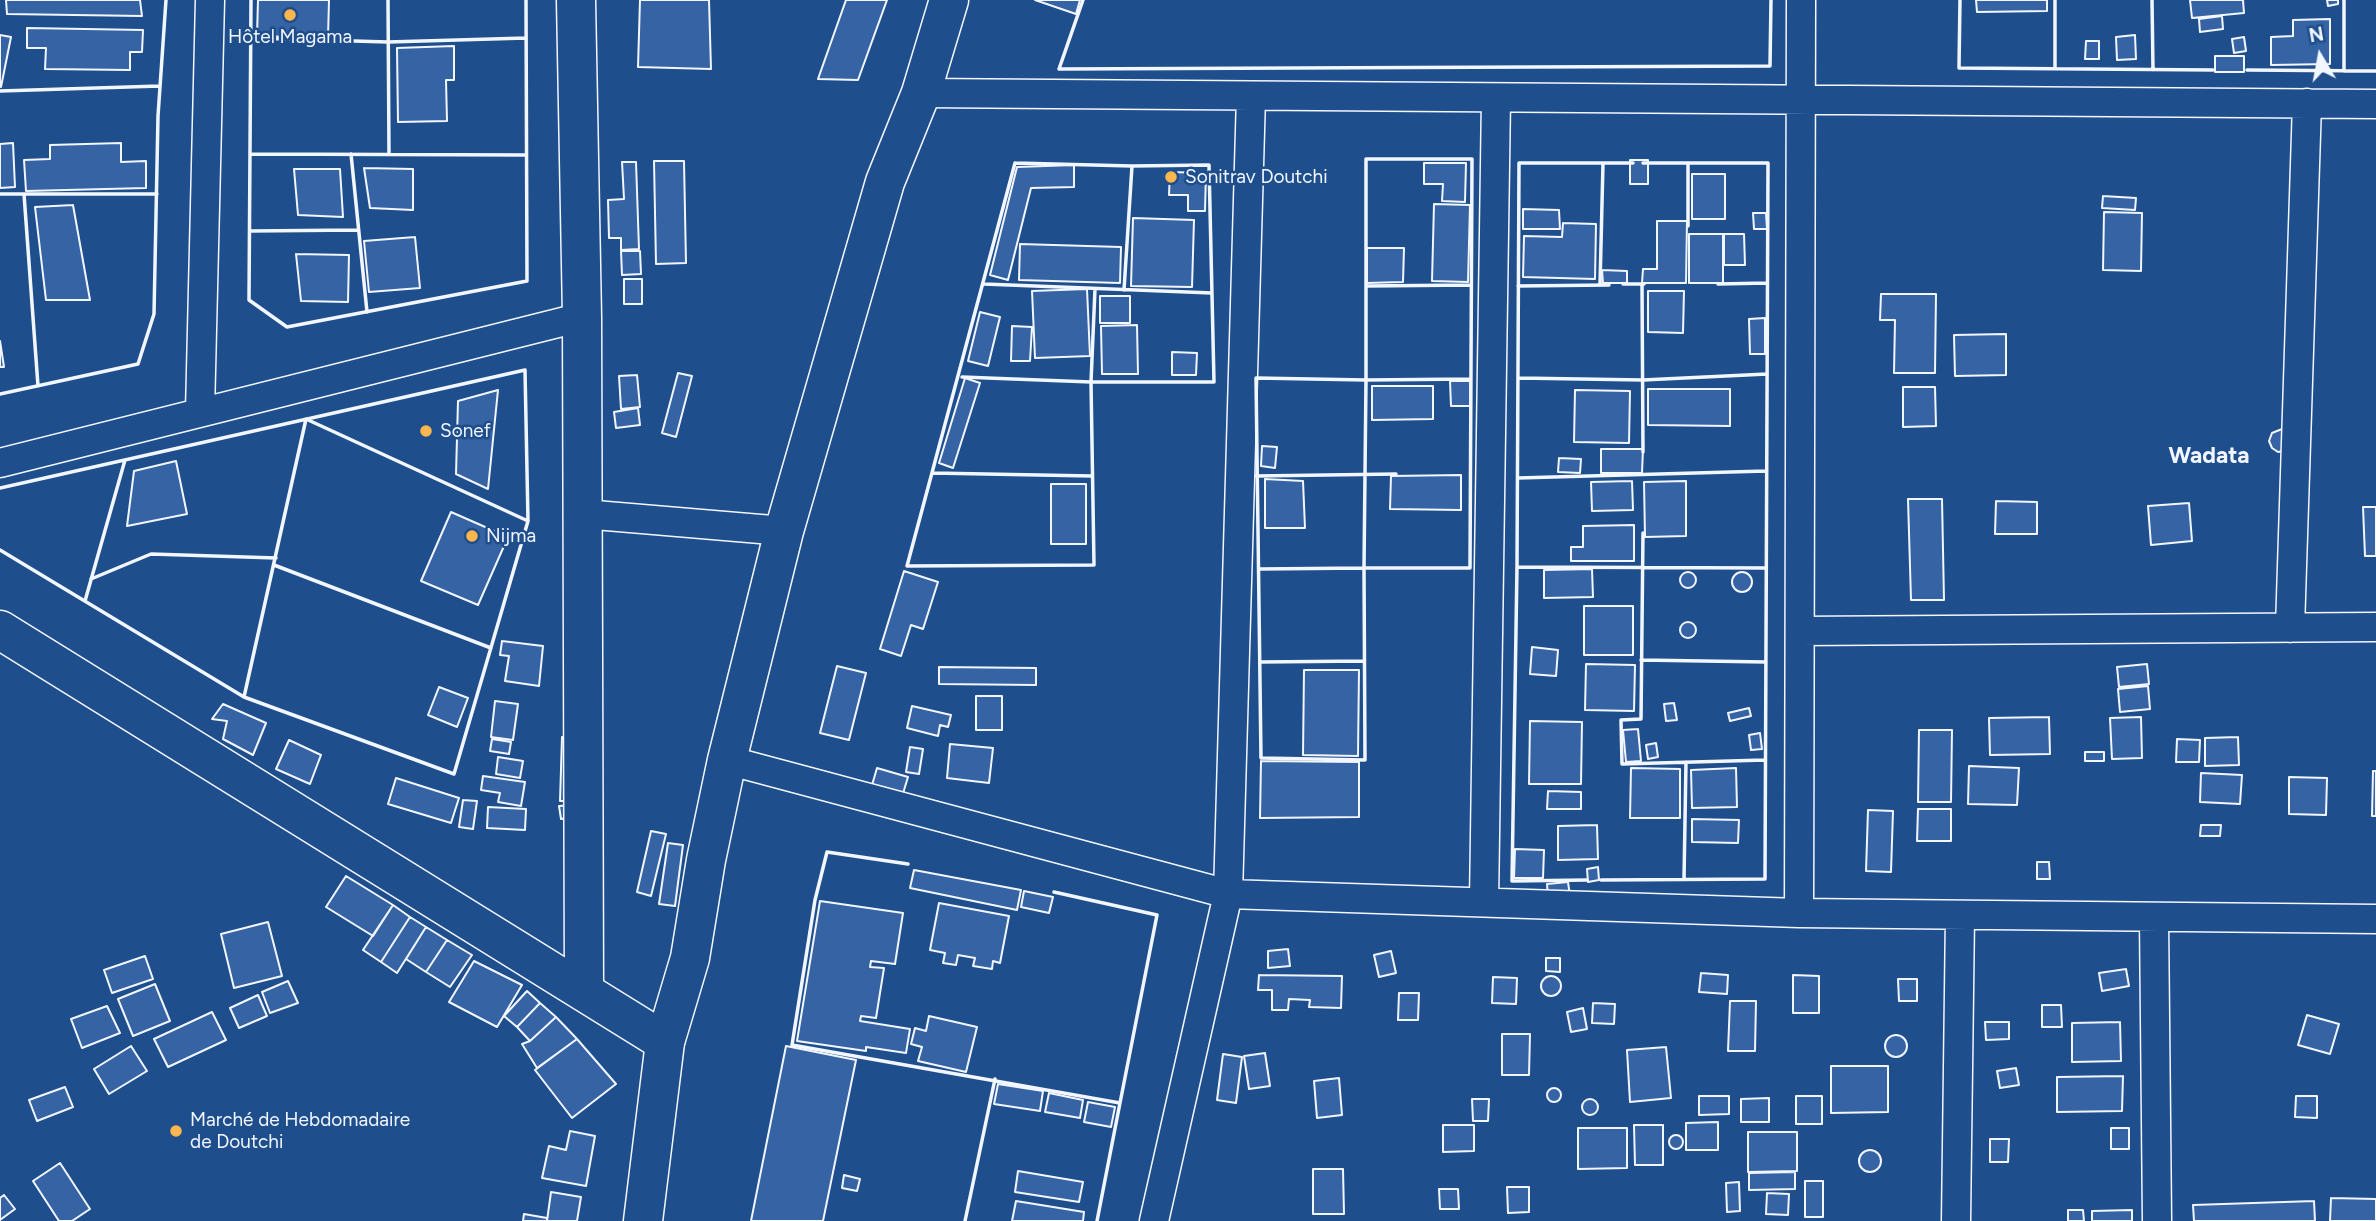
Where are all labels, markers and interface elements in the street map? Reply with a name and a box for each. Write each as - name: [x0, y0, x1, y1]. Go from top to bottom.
- marker: Hôtel Magama: [282, 7, 298, 23]
- north arrow: [2285, 21, 2355, 91]
- text: N: [2307, 22, 2325, 47]
- place label: Hôtel Magama: [228, 26, 352, 48]
- place label: Sonitrav Doutchi: [1185, 166, 1328, 188]
- marker: Sonitrav Doutchi: [1163, 169, 1179, 185]
- place label: Sonef: [440, 420, 491, 442]
- marker: Sonef: [418, 423, 434, 439]
- district label: Wadata: [2168, 442, 2250, 470]
- place label: Nijma: [486, 525, 536, 547]
- marker: Nijma: [464, 528, 480, 544]
- place label: Marché de Hebdomadaire de Doutchi: [190, 1109, 410, 1153]
- marker: Marché de Hebdomadaire de Doutchi: [168, 1123, 184, 1139]

